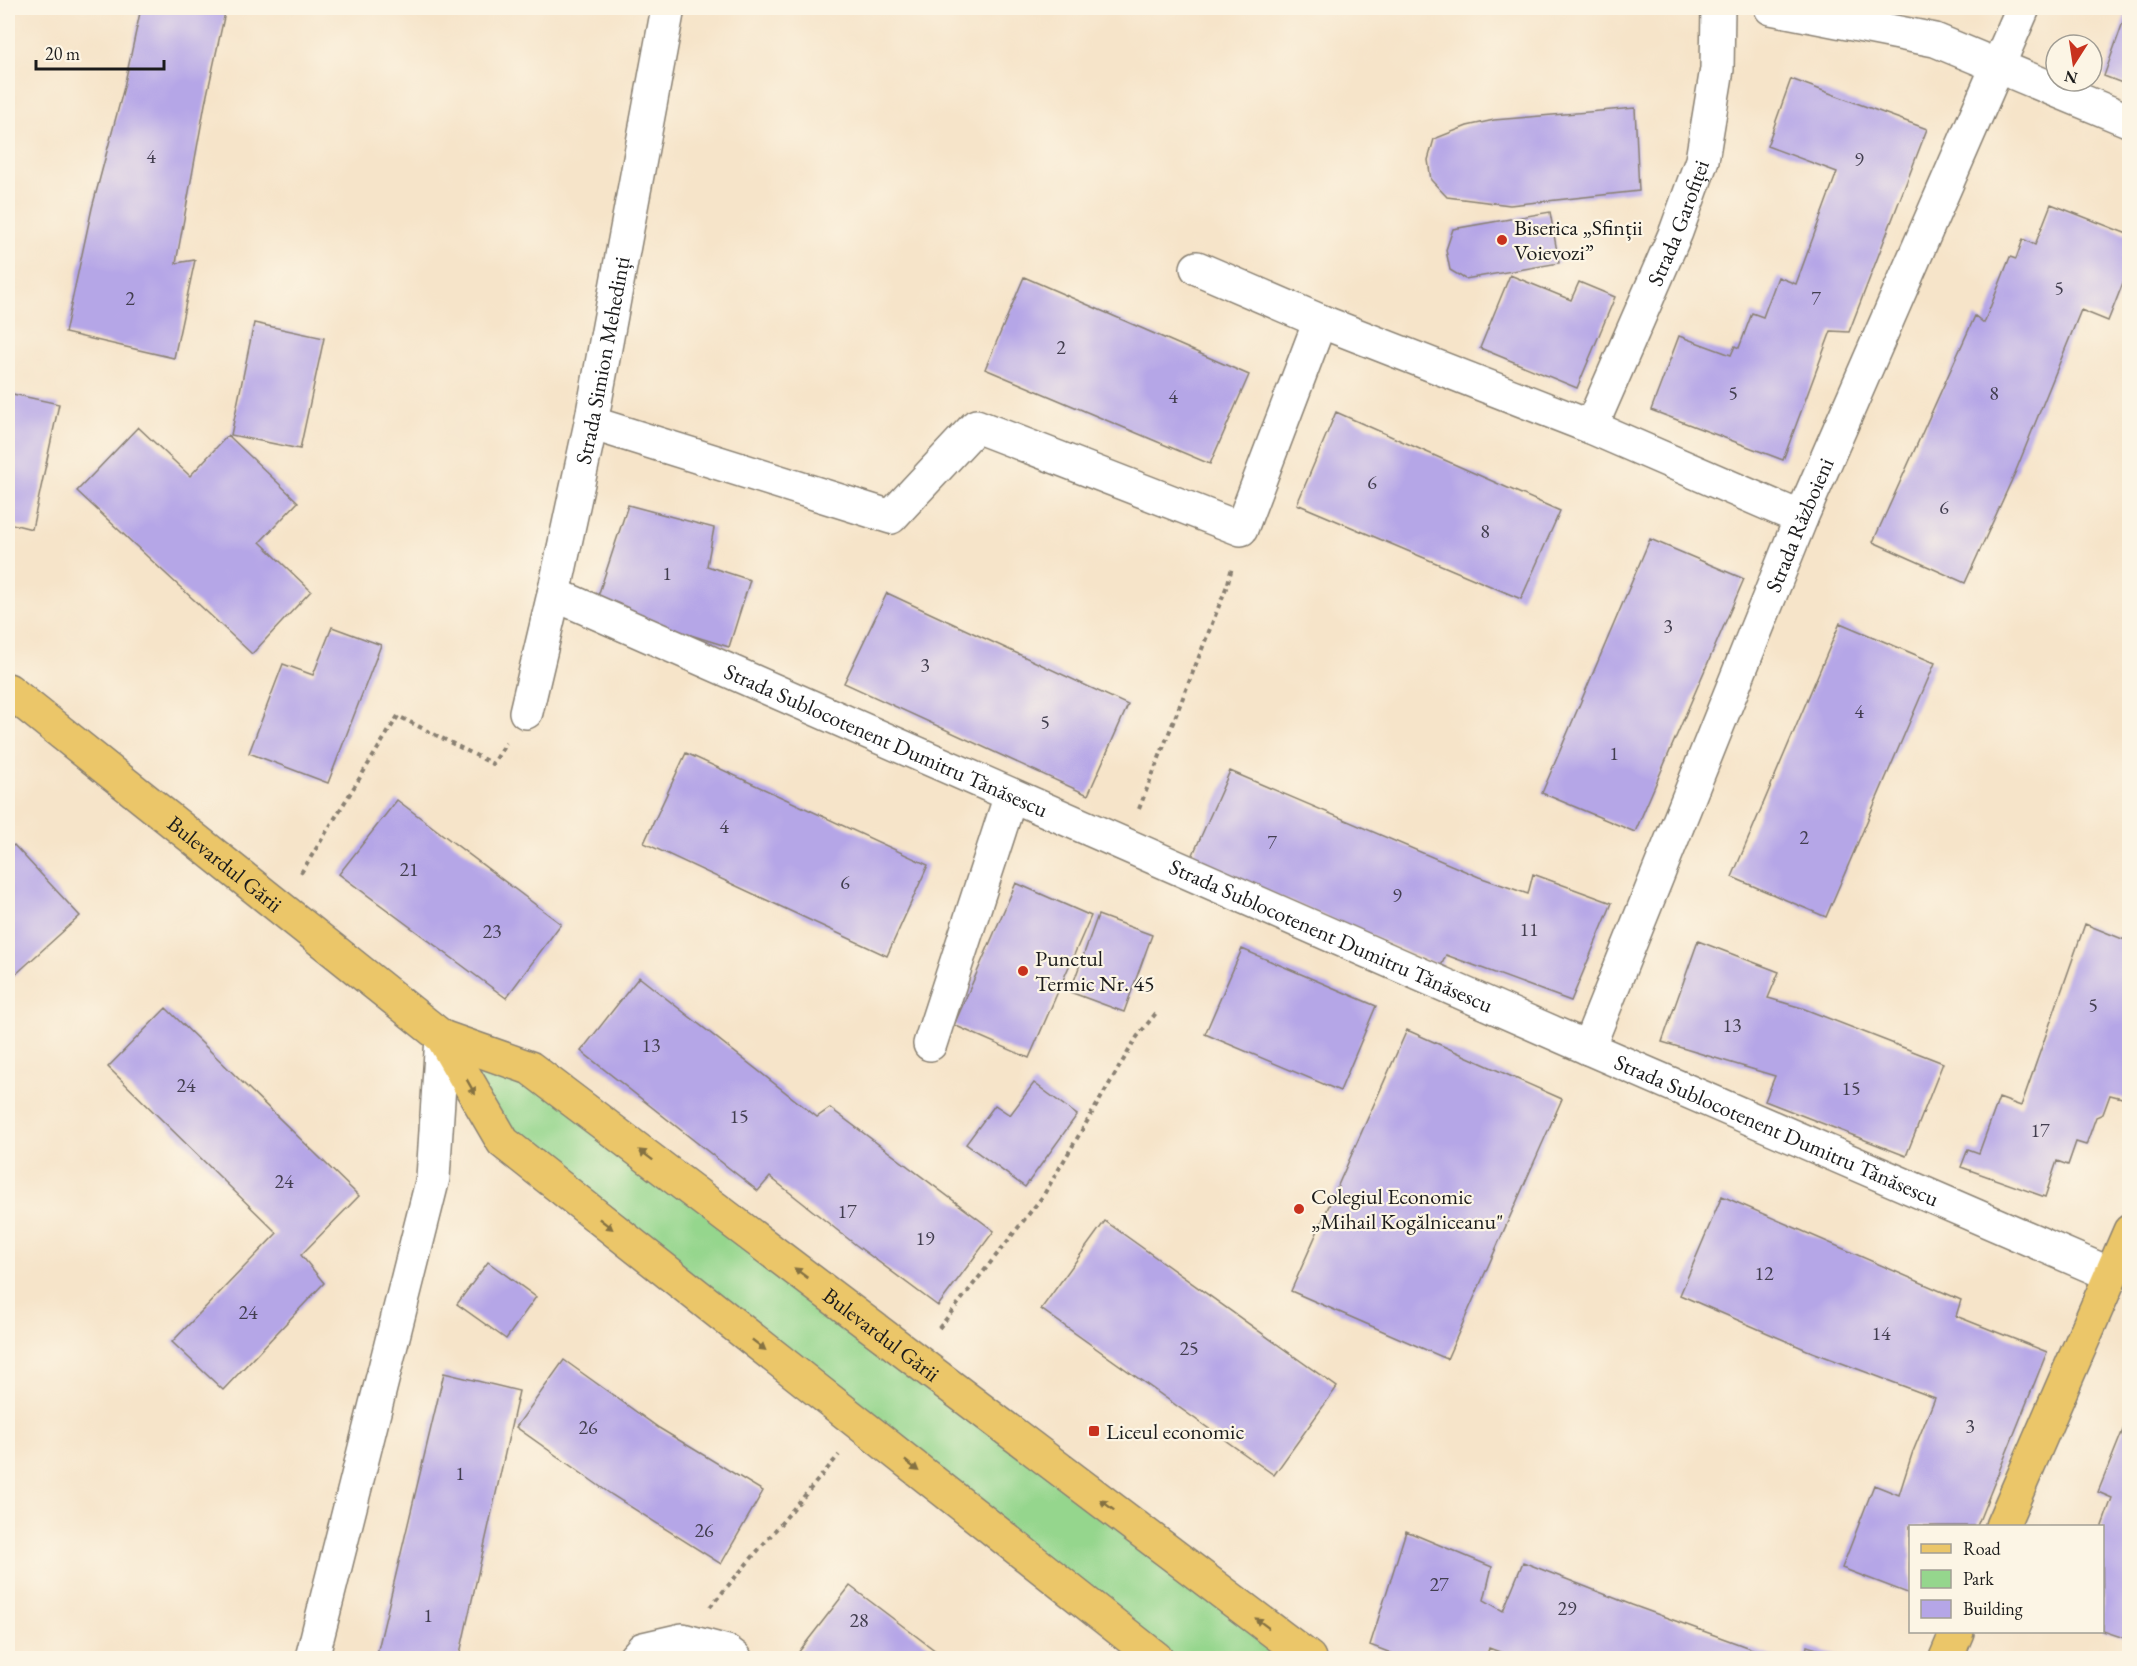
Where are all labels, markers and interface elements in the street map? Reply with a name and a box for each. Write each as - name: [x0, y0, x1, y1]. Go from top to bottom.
- scale bar: [36, 33, 164, 71]
- north arrow: [2044, 33, 2104, 93]
- text: 20 m: [45, 42, 80, 65]
- text: N: [2062, 66, 2080, 89]
- house number: 4: [146, 143, 156, 169]
- house number: 9: [1854, 146, 1864, 172]
- street label: Strada Garofiței: [1640, 156, 1716, 290]
- place label: Biserica „Sfinții Voievozi”: [1514, 213, 1643, 267]
- marker: Biserica „Sfinții Voievozi”: [1495, 233, 1509, 247]
- street label: Strada Simion Mehedinți: [569, 254, 637, 467]
- house number: 5: [2054, 275, 2064, 301]
- house number: 2: [125, 285, 135, 311]
- house number: 7: [1811, 285, 1821, 311]
- house number: 2: [1056, 334, 1066, 360]
- house number: 5: [1728, 380, 1738, 406]
- house number: 8: [1989, 380, 1999, 406]
- house number: 4: [1168, 383, 1178, 409]
- street label: Strada Războieni: [1759, 453, 1840, 597]
- house number: 6: [1367, 469, 1377, 495]
- house number: 6: [1939, 494, 1949, 520]
- house number: 8: [1480, 518, 1490, 544]
- house number: 1: [662, 560, 672, 586]
- house number: 3: [1663, 613, 1673, 639]
- house number: 3: [920, 652, 930, 678]
- street label: Strada Sublocotenent Dumitru Tănăsescu: [720, 657, 1053, 824]
- house number: 4: [1854, 698, 1864, 724]
- house number: 5: [1040, 709, 1050, 735]
- house number: 1: [1609, 740, 1619, 766]
- street label: Bulevardul Gării: [161, 809, 288, 919]
- house number: 4: [719, 813, 729, 839]
- house number: 2: [1799, 824, 1809, 850]
- house number: 7: [1267, 829, 1277, 855]
- street label: Strada Sublocotenent Dumitru Tănăsescu: [1165, 852, 1498, 1020]
- house number: 21: [399, 856, 419, 882]
- house number: 6: [840, 869, 850, 895]
- house number: 9: [1392, 882, 1402, 908]
- house number: 11: [1519, 916, 1539, 942]
- house number: 23: [482, 918, 502, 944]
- place label: Punctul Termic Nr. 45: [1035, 944, 1155, 998]
- marker: Punctul Termic Nr. 45: [1016, 964, 1030, 978]
- house number: 5: [2088, 992, 2098, 1018]
- house number: 13: [1722, 1012, 1742, 1038]
- house number: 13: [641, 1032, 661, 1058]
- street label: Strada Sublocotenent Dumitru Tănăsescu: [1610, 1047, 1944, 1213]
- house number: 24: [176, 1072, 196, 1098]
- house number: 15: [1841, 1075, 1861, 1101]
- one-way arrow: [466, 1079, 476, 1096]
- house number: 15: [729, 1103, 749, 1129]
- house number: 17: [2030, 1117, 2050, 1143]
- one-way arrow: [638, 1150, 653, 1162]
- house number: 24: [274, 1168, 294, 1194]
- place label: Colegiul Economic „Mihail Kogălniceanu": [1311, 1182, 1503, 1236]
- house number: 17: [837, 1198, 857, 1224]
- marker: Colegiul Economic „Mihail Kogălniceanu": [1292, 1202, 1306, 1216]
- one-way arrow: [598, 1217, 614, 1230]
- house number: 19: [915, 1225, 935, 1251]
- house number: 12: [1754, 1260, 1774, 1286]
- one-way arrow: [793, 1267, 809, 1280]
- street label: Bulevardul Gării: [817, 1281, 946, 1388]
- house number: 24: [238, 1299, 258, 1325]
- house number: 14: [1871, 1320, 1891, 1346]
- house number: 25: [1179, 1335, 1199, 1361]
- one-way arrow: [751, 1338, 767, 1351]
- house number: 3: [1965, 1413, 1975, 1439]
- house number: 26: [578, 1414, 598, 1440]
- place label: Liceul economic: [1106, 1417, 1244, 1446]
- marker: Liceul economic: [1087, 1424, 1101, 1438]
- one-way arrow: [904, 1459, 920, 1472]
- house number: 1: [455, 1460, 465, 1486]
- one-way arrow: [1099, 1499, 1115, 1512]
- house number: 26: [694, 1517, 714, 1543]
- legend: [1909, 1525, 2104, 1633]
- text: Road: [1963, 1537, 2002, 1560]
- text: Park: [1963, 1567, 1994, 1590]
- house number: 27: [1429, 1571, 1449, 1597]
- house number: 29: [1557, 1595, 1577, 1621]
- text: Building: [1963, 1597, 2023, 1620]
- house number: 1: [423, 1602, 433, 1628]
- house number: 28: [849, 1607, 869, 1633]
- one-way arrow: [1255, 1617, 1271, 1629]

